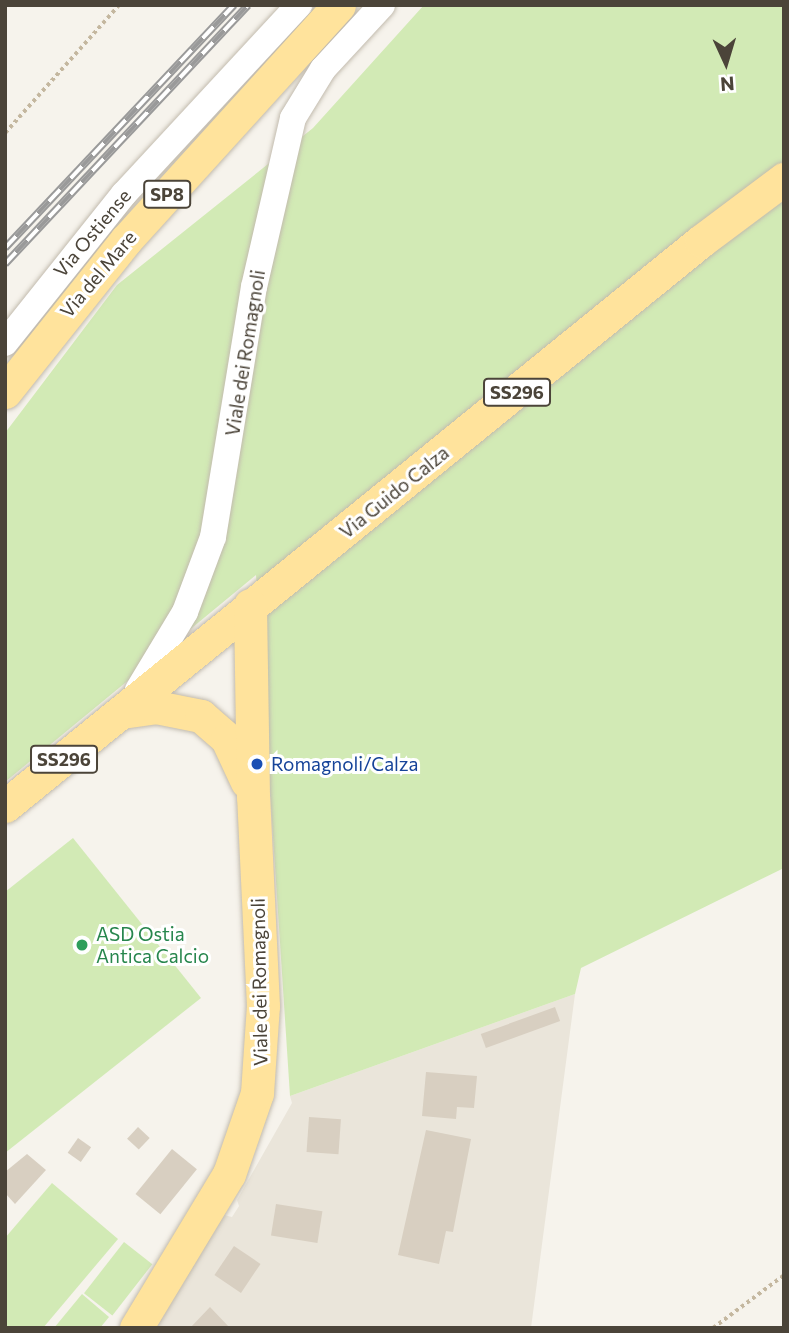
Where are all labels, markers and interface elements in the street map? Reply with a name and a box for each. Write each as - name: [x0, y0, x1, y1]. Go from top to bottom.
- north arrow: [691, 28, 761, 98]
- text: N: [720, 72, 735, 96]
- road number: SP8: [142, 180, 192, 209]
- street label: Via Ostiense: [49, 184, 135, 282]
- street label: Via del Mare: [55, 226, 141, 322]
- street label: Viale dei Romagnoli: [221, 268, 269, 438]
- road number: SS296: [482, 378, 552, 406]
- street label: Via Guido Calza: [335, 441, 453, 543]
- road number: SS296: [29, 744, 99, 774]
- place label: Romagnoli/Calza: [271, 753, 418, 775]
- marker: Romagnoli/Calza: [249, 756, 265, 772]
- street label: Viale dei Romagnoli: [246, 898, 272, 1066]
- place label: ASD Ostia Antica Calcio: [96, 923, 209, 967]
- marker: ASD Ostia Antica Calcio: [74, 937, 90, 953]

